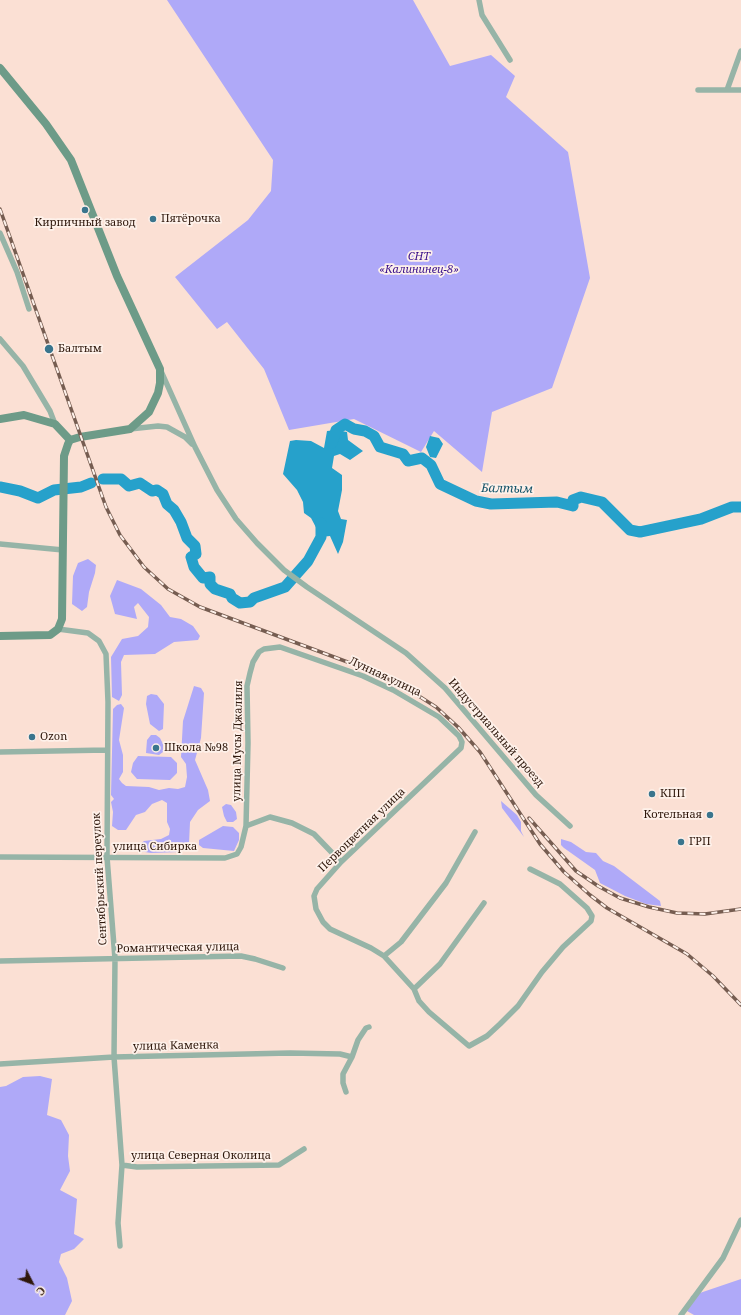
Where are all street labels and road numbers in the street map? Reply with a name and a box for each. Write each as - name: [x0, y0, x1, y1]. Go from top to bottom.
- street label: Лунная улица: [347, 654, 423, 700]
- street label: Индустриальный проезд: [445, 676, 547, 790]
- street label: улица Мусы Джалиля: [230, 680, 246, 802]
- street label: Первоцветная улица: [316, 785, 408, 875]
- street label: Сентябрьский переулок: [90, 812, 110, 946]
- street label: улица Сибирка: [113, 840, 197, 854]
- street label: Романтическая улица: [116, 940, 240, 956]
- street label: улица Каменка: [133, 1039, 219, 1053]
- street label: улица Северная Околица: [131, 1149, 271, 1163]

